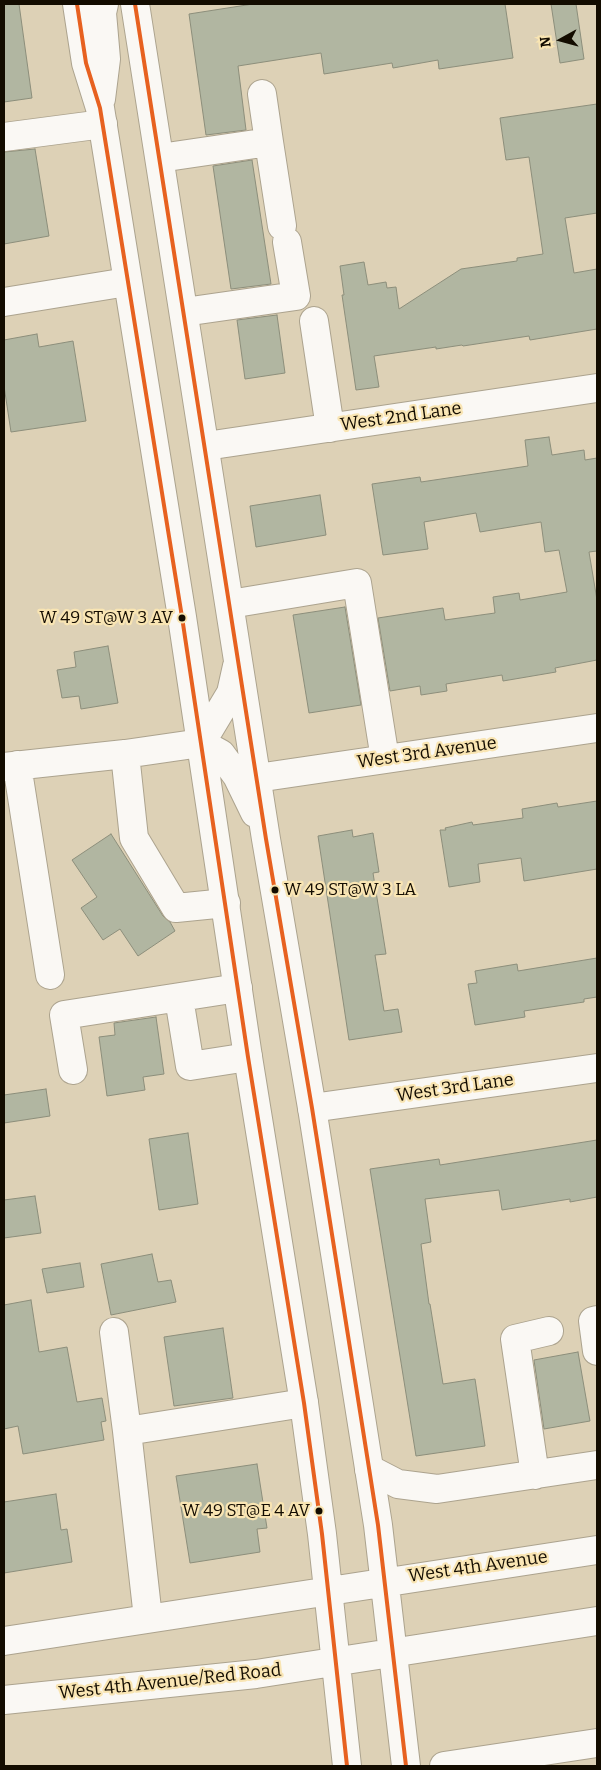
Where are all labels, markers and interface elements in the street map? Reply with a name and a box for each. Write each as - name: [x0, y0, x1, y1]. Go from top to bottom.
- north arrow: [536, 15, 586, 65]
- text: N: [537, 35, 555, 48]
- street label: West 2nd Lane: [339, 398, 463, 436]
- place label: W 49 ST@W 3 AV: [40, 608, 173, 628]
- marker: W 49 ST@W 3 AV: [177, 613, 187, 623]
- street label: West 3rd Avenue: [356, 733, 498, 773]
- place label: W 49 ST@W 3 LA: [284, 880, 416, 900]
- marker: W 49 ST@W 3 LA: [270, 885, 280, 895]
- street label: West 3rd Lane: [395, 1069, 515, 1107]
- place label: W 49 ST@E 4 AV: [182, 1501, 310, 1521]
- marker: W 49 ST@E 4 AV: [314, 1506, 324, 1516]
- street label: West 4th Avenue: [407, 1547, 549, 1587]
- street label: West 4th Avenue/Red Road: [58, 1660, 282, 1704]

